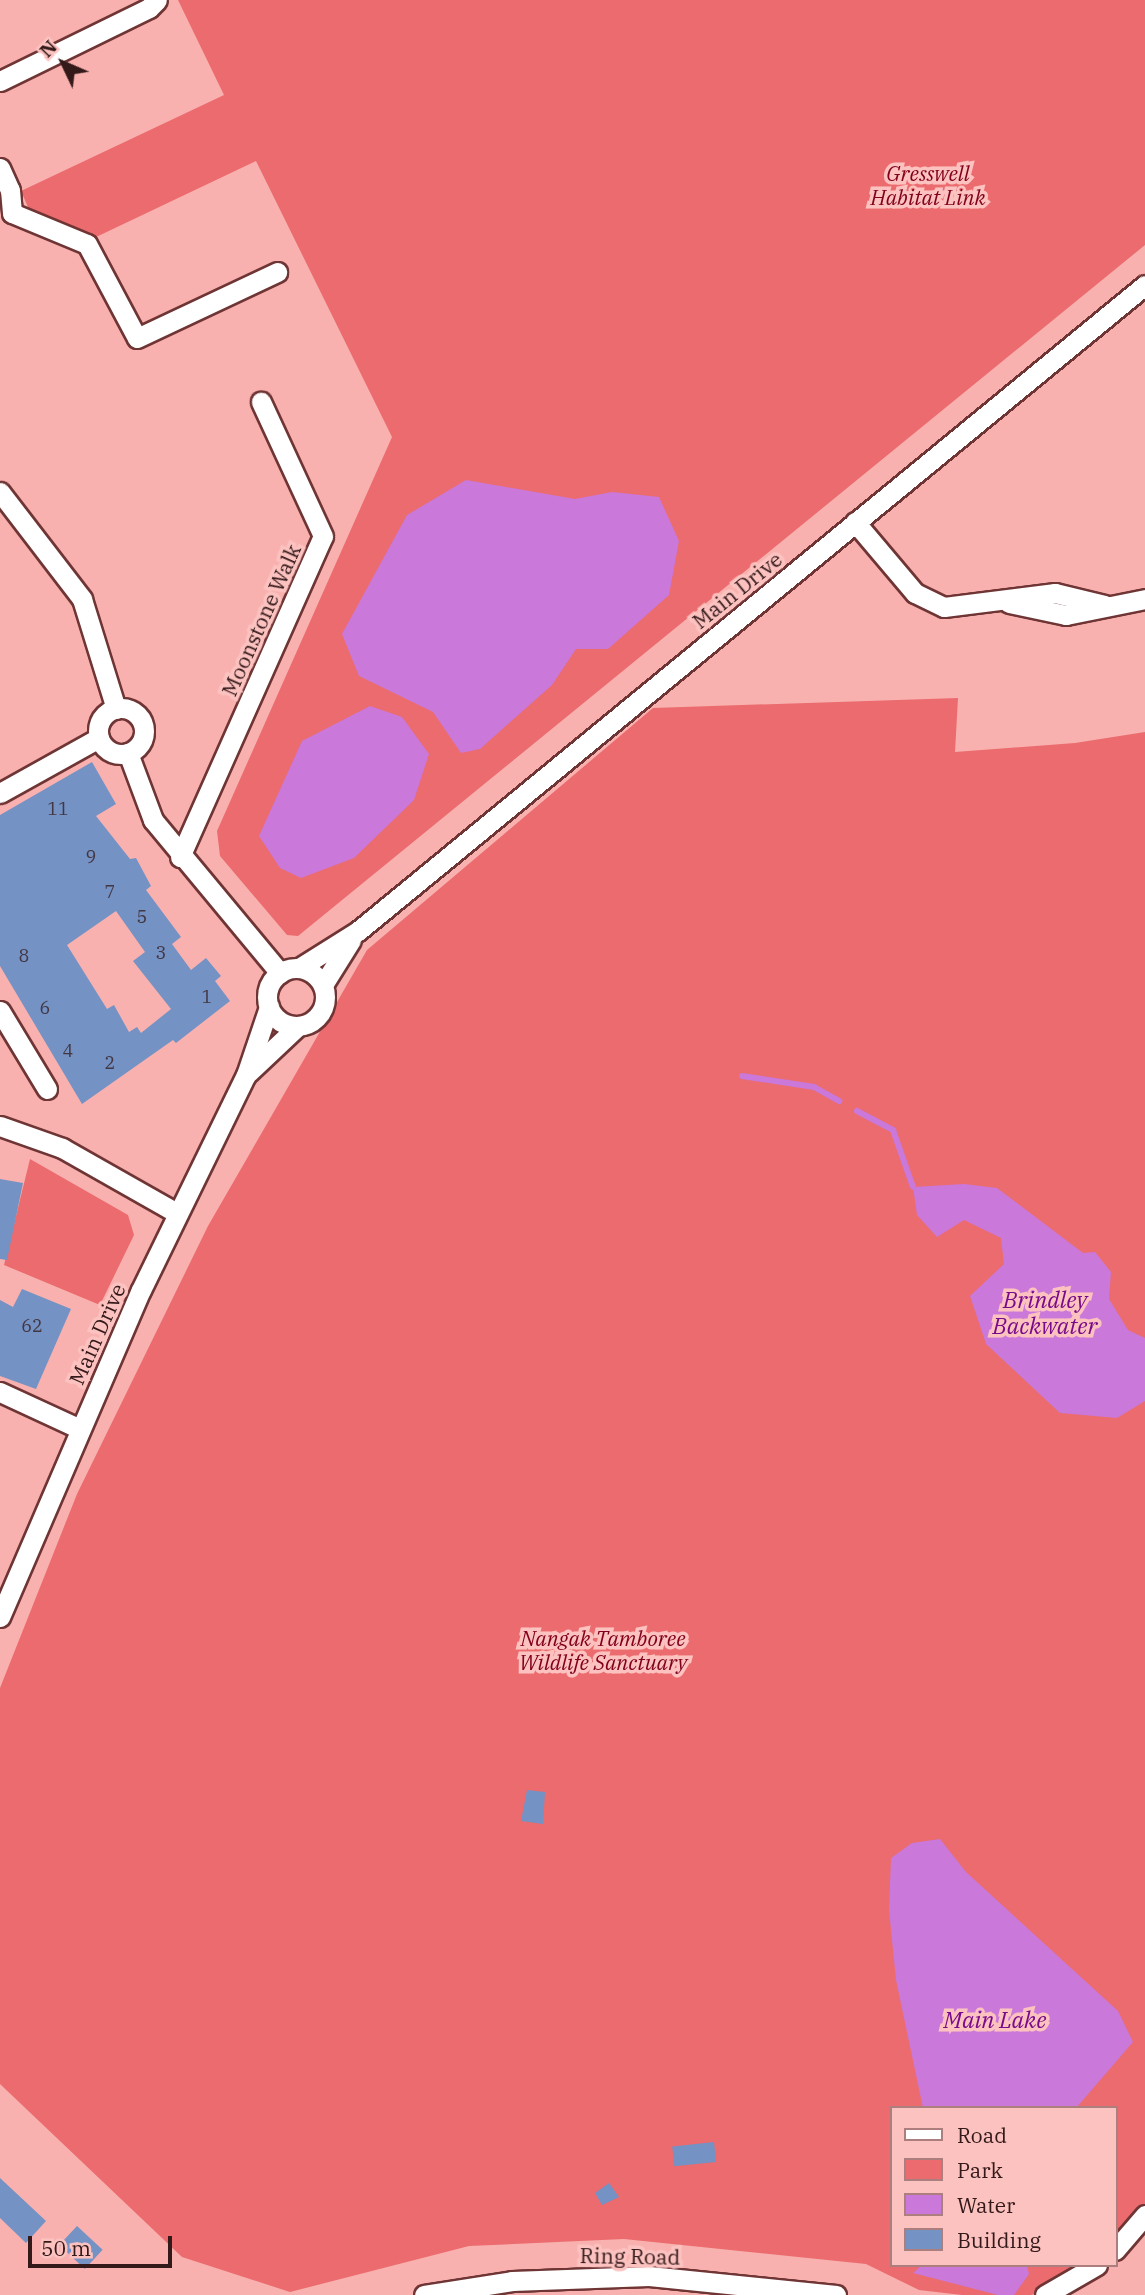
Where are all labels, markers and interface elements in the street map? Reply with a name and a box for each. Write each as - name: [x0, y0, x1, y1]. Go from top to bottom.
- north arrow: [28, 28, 98, 98]
- text: N: [34, 35, 62, 62]
- park label: Gresswell Habitat Link: [870, 160, 986, 210]
- street label: Moonstone Walk: [216, 540, 306, 700]
- street label: Main Drive: [687, 546, 787, 634]
- house number: 11: [47, 798, 69, 820]
- house number: 9: [86, 846, 96, 868]
- house number: 7: [105, 881, 115, 903]
- house number: 5: [137, 906, 147, 928]
- house number: 3: [156, 942, 166, 964]
- house number: 8: [19, 945, 29, 967]
- house number: 1: [202, 986, 212, 1008]
- house number: 6: [40, 997, 50, 1019]
- house number: 4: [63, 1040, 73, 1062]
- house number: 2: [105, 1052, 115, 1074]
- street label: Main Drive: [64, 1280, 130, 1388]
- water label: Brindley Backwater: [993, 1285, 1097, 1339]
- house number: 62: [21, 1315, 43, 1337]
- park label: Nangak Tamboree Wildlife Sanctuary: [519, 1625, 687, 1675]
- water label: Main Lake: [943, 2005, 1047, 2033]
- legend: [890, 2106, 1117, 2267]
- text: Road: [957, 2121, 1007, 2149]
- text: Park: [957, 2156, 1003, 2184]
- text: Water: [957, 2191, 1015, 2219]
- scale bar: [32, 2222, 175, 2266]
- text: Building: [957, 2226, 1041, 2254]
- text: 50 m: [41, 2234, 91, 2262]
- street label: Ring Road: [580, 2243, 680, 2269]

